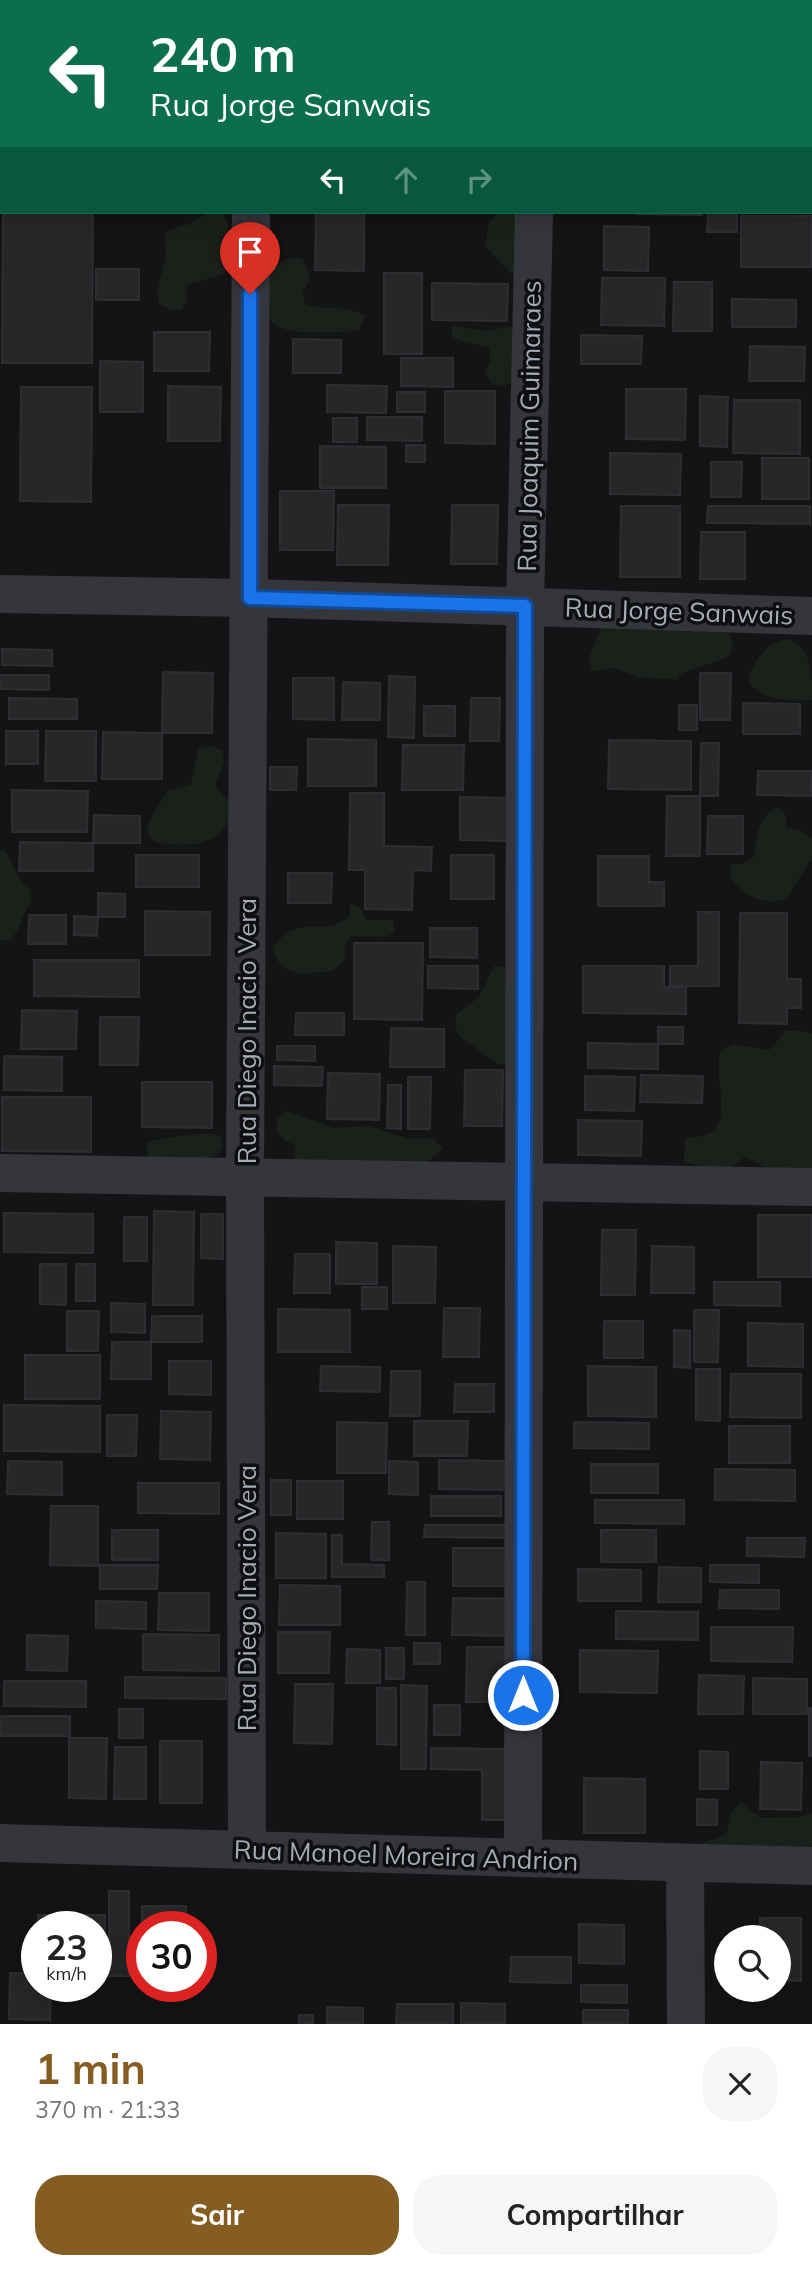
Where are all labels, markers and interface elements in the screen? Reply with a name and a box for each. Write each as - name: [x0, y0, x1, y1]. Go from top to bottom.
- text: 240 m: [150, 23, 296, 84]
- icon: left: [35, 28, 126, 119]
- text: Rua Jorge Sanwais: [150, 84, 431, 124]
- icon: left: [314, 161, 352, 199]
- icon: ahead: [387, 161, 425, 199]
- icon: right: [460, 161, 498, 199]
- pin: [220, 222, 280, 294]
- icon: arrive: [231, 233, 269, 271]
- street label: Rua Joaquim Guimaraes: [510, 280, 548, 572]
- street label: Rua Jorge Sanwais: [564, 591, 794, 631]
- street label: Rua Diego Inacio Vera: [230, 898, 263, 1164]
- street label: Rua Diego Inacio Vera: [230, 1465, 263, 1731]
- position arrow: [486, 1658, 560, 1732]
- street label: Rua Manoel Moreira Andrion: [233, 1832, 579, 1878]
- speed limit sign: 30: [126, 1911, 217, 2002]
- text: 23: [45, 1925, 88, 1969]
- map controls: [714, 1925, 791, 2002]
- button: search: [714, 1925, 791, 2002]
- text: km/h: [46, 1962, 87, 1985]
- text: 1 min: [35, 2042, 146, 2095]
- button: close: [703, 2047, 777, 2121]
- text: 370 m · 21:33: [35, 2095, 180, 2124]
- button: Sair: [35, 2175, 399, 2255]
- button: Compartilhar: [413, 2175, 777, 2255]

